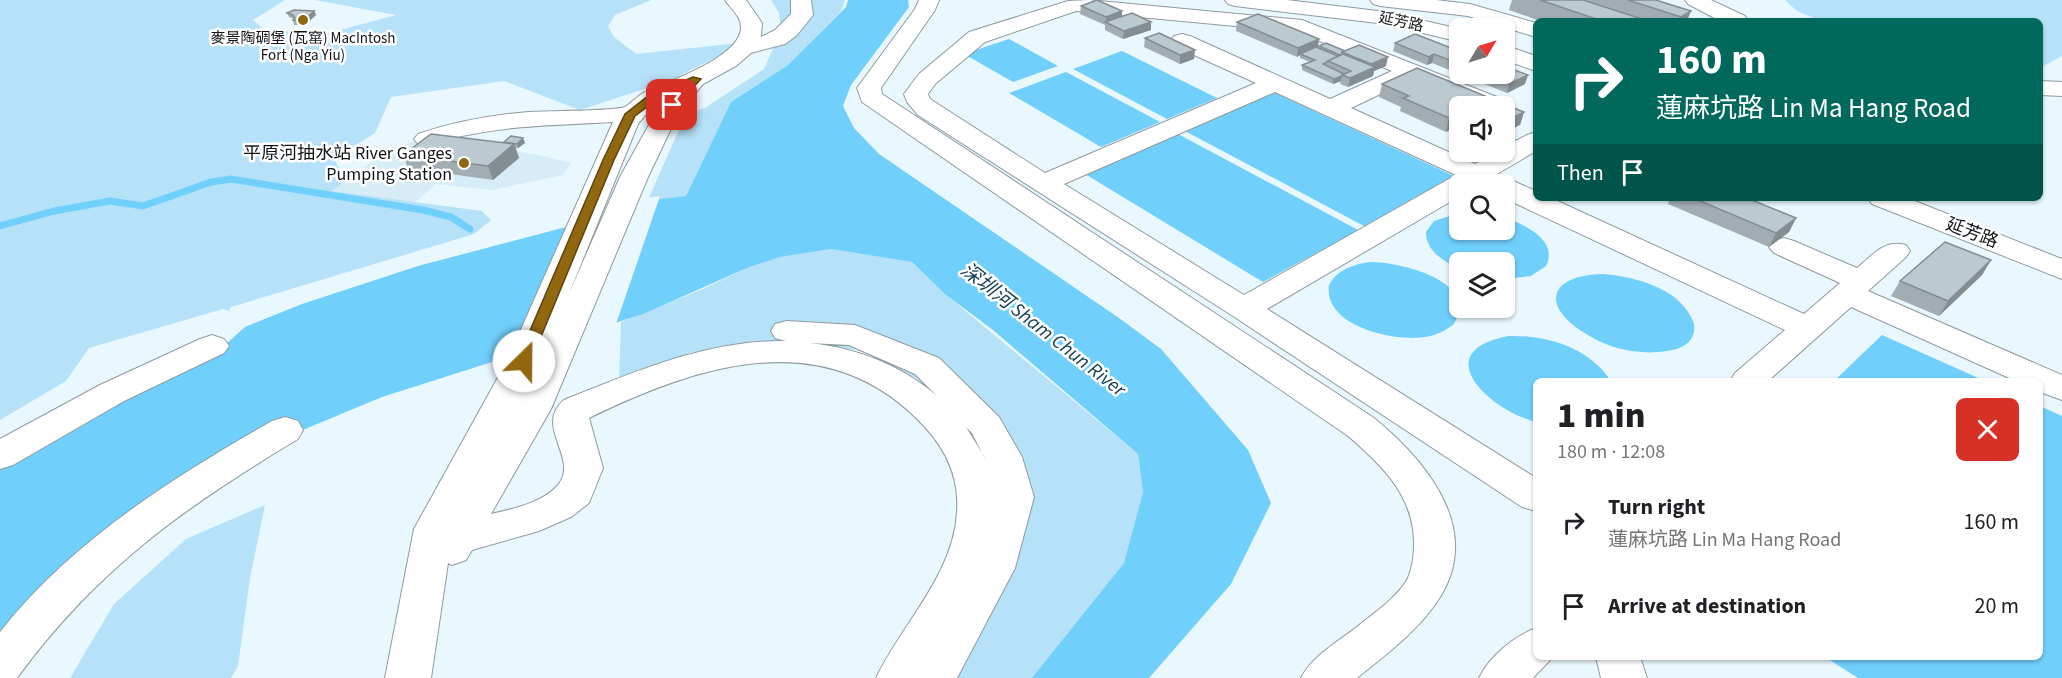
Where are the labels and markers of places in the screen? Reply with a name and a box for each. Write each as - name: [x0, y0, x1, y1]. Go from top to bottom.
- marker: 麥景陶碉堡 (瓦窰) MacIntosh Fort (Nga Yiu): [296, 13, 310, 27]
- place label: 麥景陶碉堡 (瓦窰) MacIntosh Fort (Nga Yiu): [211, 28, 395, 66]
- pin: [646, 79, 697, 130]
- place label: 平原河抽水站 River Ganges Pumping Station: [243, 141, 452, 187]
- marker: 平原河抽水站 River Ganges Pumping Station: [457, 156, 471, 170]

